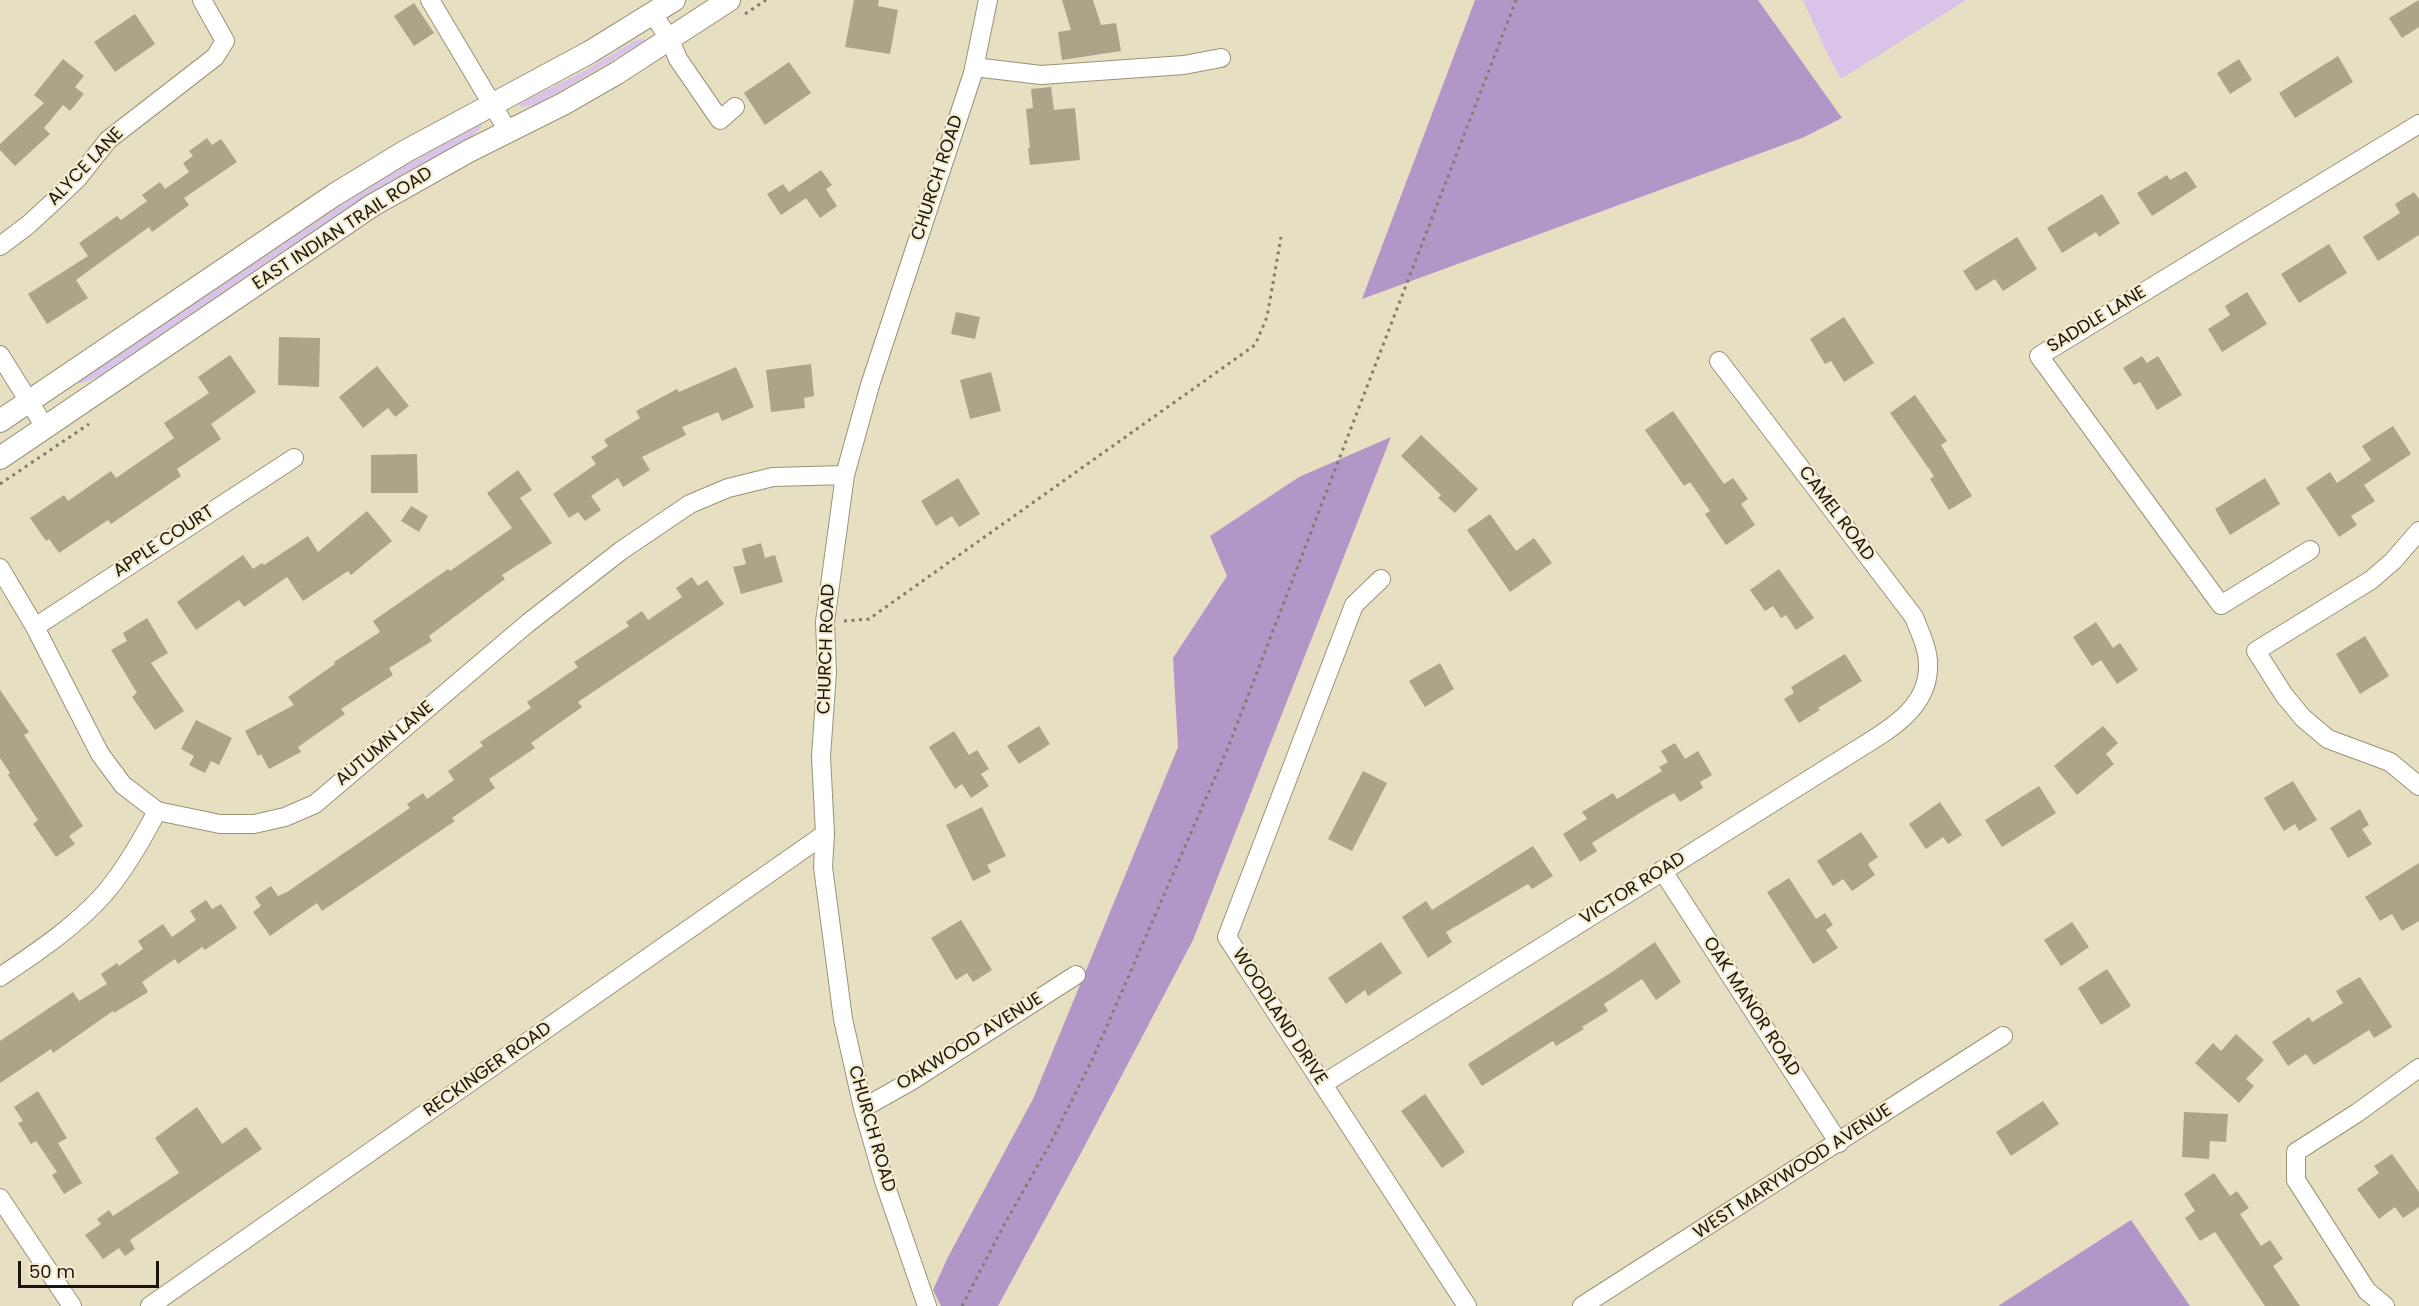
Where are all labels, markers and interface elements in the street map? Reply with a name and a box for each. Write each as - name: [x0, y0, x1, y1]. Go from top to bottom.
- street label: CHURCH ROAD: [908, 113, 968, 243]
- street label: ALYCE LANE: [43, 123, 129, 211]
- street label: EAST INDIAN TRAIL ROAD: [249, 163, 437, 295]
- street label: SADDLE LANE: [2044, 282, 2150, 358]
- street label: CAMEL ROAD: [1793, 462, 1879, 566]
- street label: APPLE COURT: [110, 501, 218, 583]
- street label: CHURCH ROAD: [814, 583, 840, 715]
- street label: AUTUMN LANE: [332, 697, 438, 791]
- street label: VICTOR ROAD: [1576, 848, 1690, 930]
- street label: OAK MANOR ROAD: [1698, 933, 1804, 1081]
- street label: WOODLAND DRIVE: [1227, 945, 1331, 1089]
- street label: OAKWOOD AVENUE: [893, 988, 1047, 1096]
- street label: RECKINGER ROAD: [420, 1018, 556, 1122]
- street label: CHURCH ROAD: [843, 1063, 899, 1195]
- street label: WEST MARYWOOD AVENUE: [1690, 1100, 1896, 1244]
- scale bar: [21, 1249, 162, 1287]
- text: 50 m: [29, 1259, 75, 1284]

